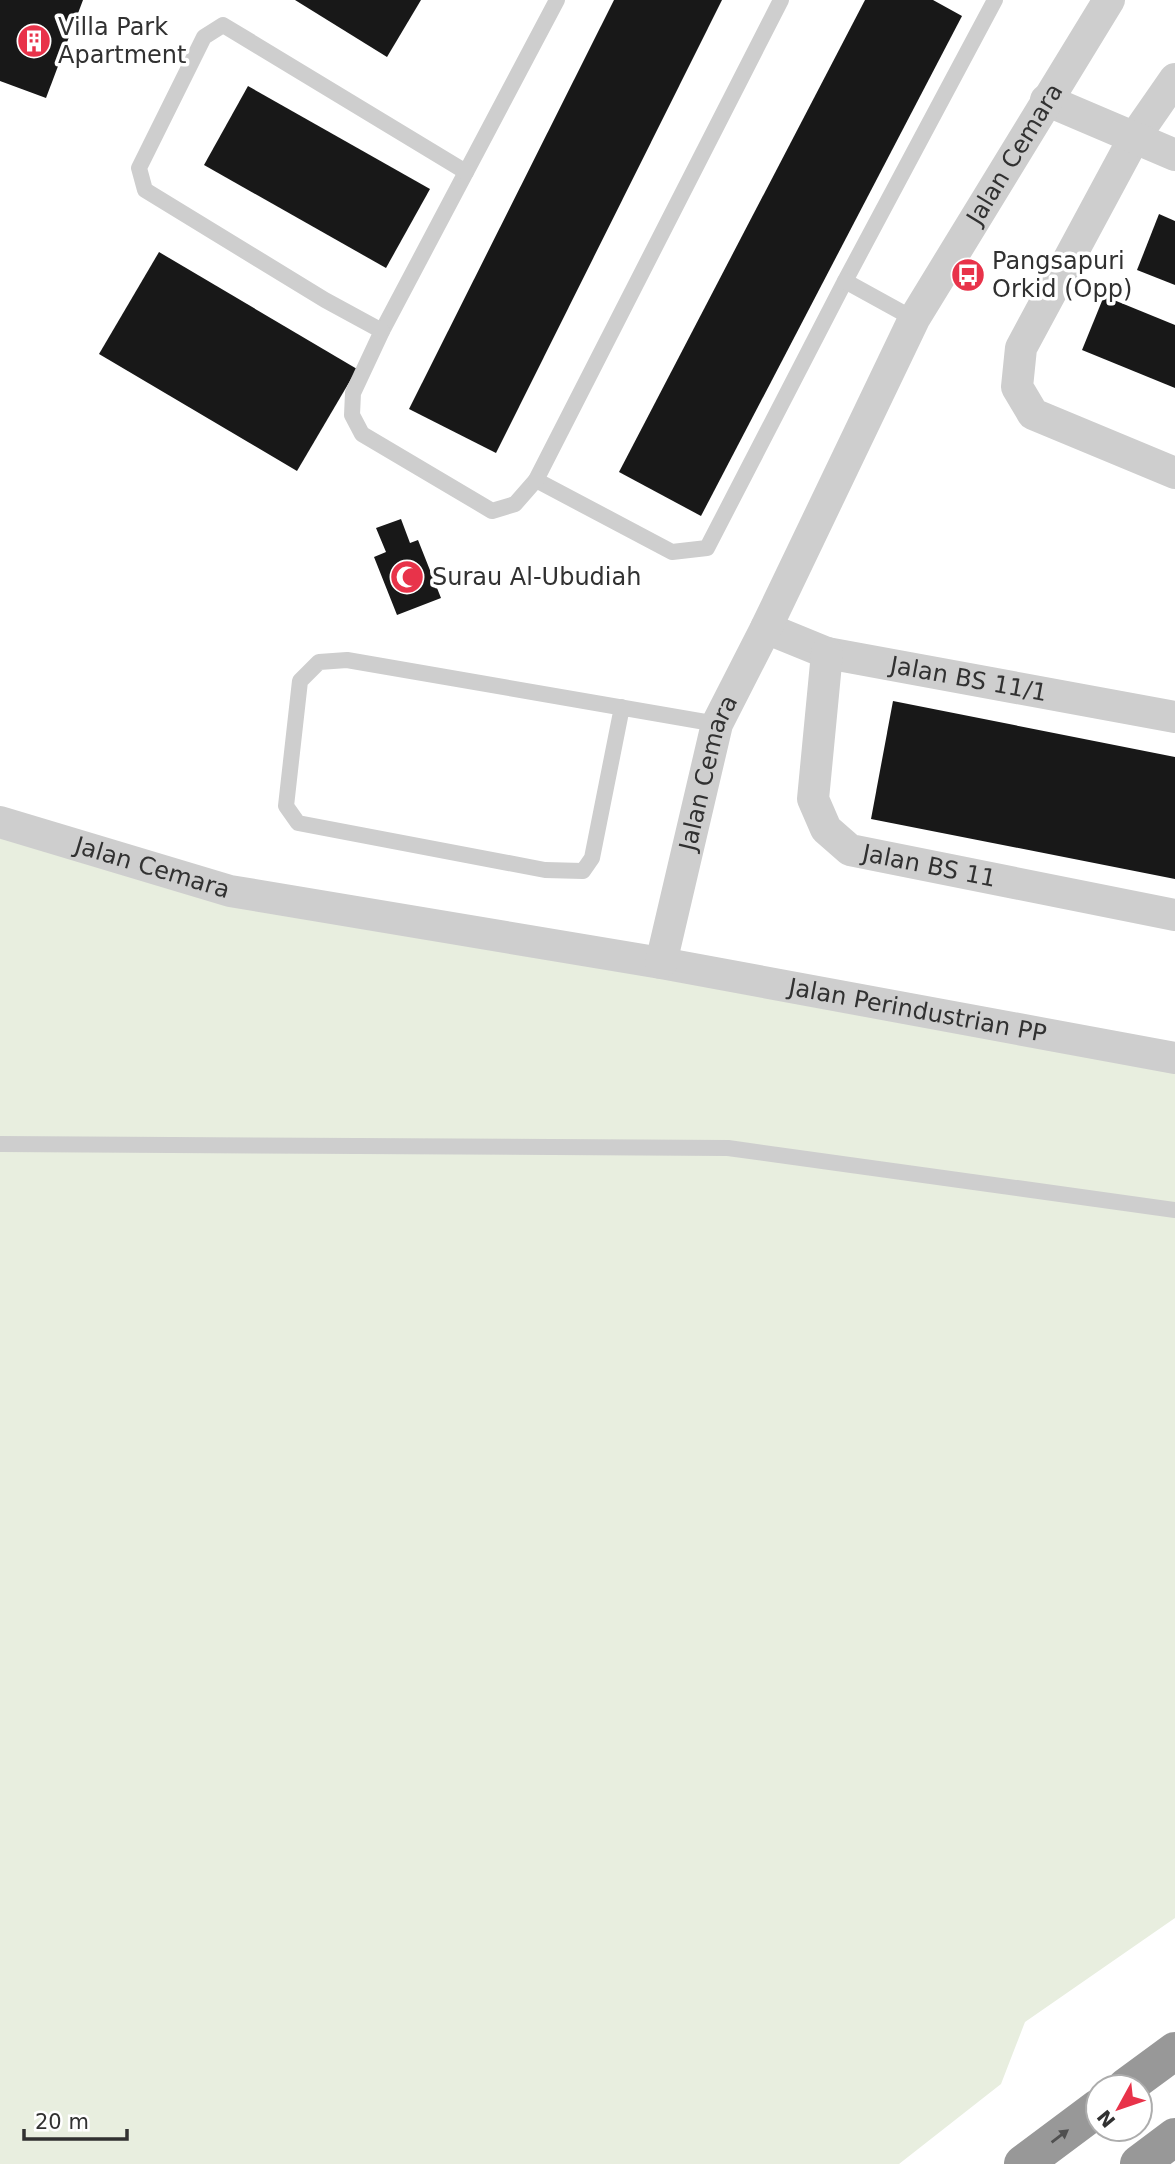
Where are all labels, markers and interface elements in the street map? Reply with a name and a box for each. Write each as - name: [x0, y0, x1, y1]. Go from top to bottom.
- place label: Villa Park Apartment: [58, 13, 186, 69]
- building icon: Villa Park Apartment: [15, 22, 53, 60]
- street label: Jalan Cemara: [960, 79, 1068, 232]
- place label: Pangsapuri Orkid (Opp): [992, 247, 1132, 303]
- bus stop icon: Pangsapuri Orkid (Opp): [949, 256, 987, 294]
- mosque icon: Surau Al-Ubudiah: [388, 558, 426, 596]
- place label: Surau Al-Ubudiah: [432, 563, 641, 591]
- street label: Jalan BS 11/1: [886, 651, 1049, 707]
- street label: Jalan Cemara: [673, 690, 743, 855]
- street label: Jalan Cemara: [70, 831, 233, 904]
- street label: Jalan BS 11: [858, 838, 998, 893]
- street label: Jalan Perindustrian PP: [784, 973, 1049, 1048]
- north arrow: [1084, 2073, 1154, 2143]
- scale bar: [24, 2098, 128, 2142]
- text: N: [1092, 2106, 1120, 2132]
- text: 20 m: [35, 2110, 89, 2134]
- one-way arrow: [1051, 2129, 1069, 2143]

